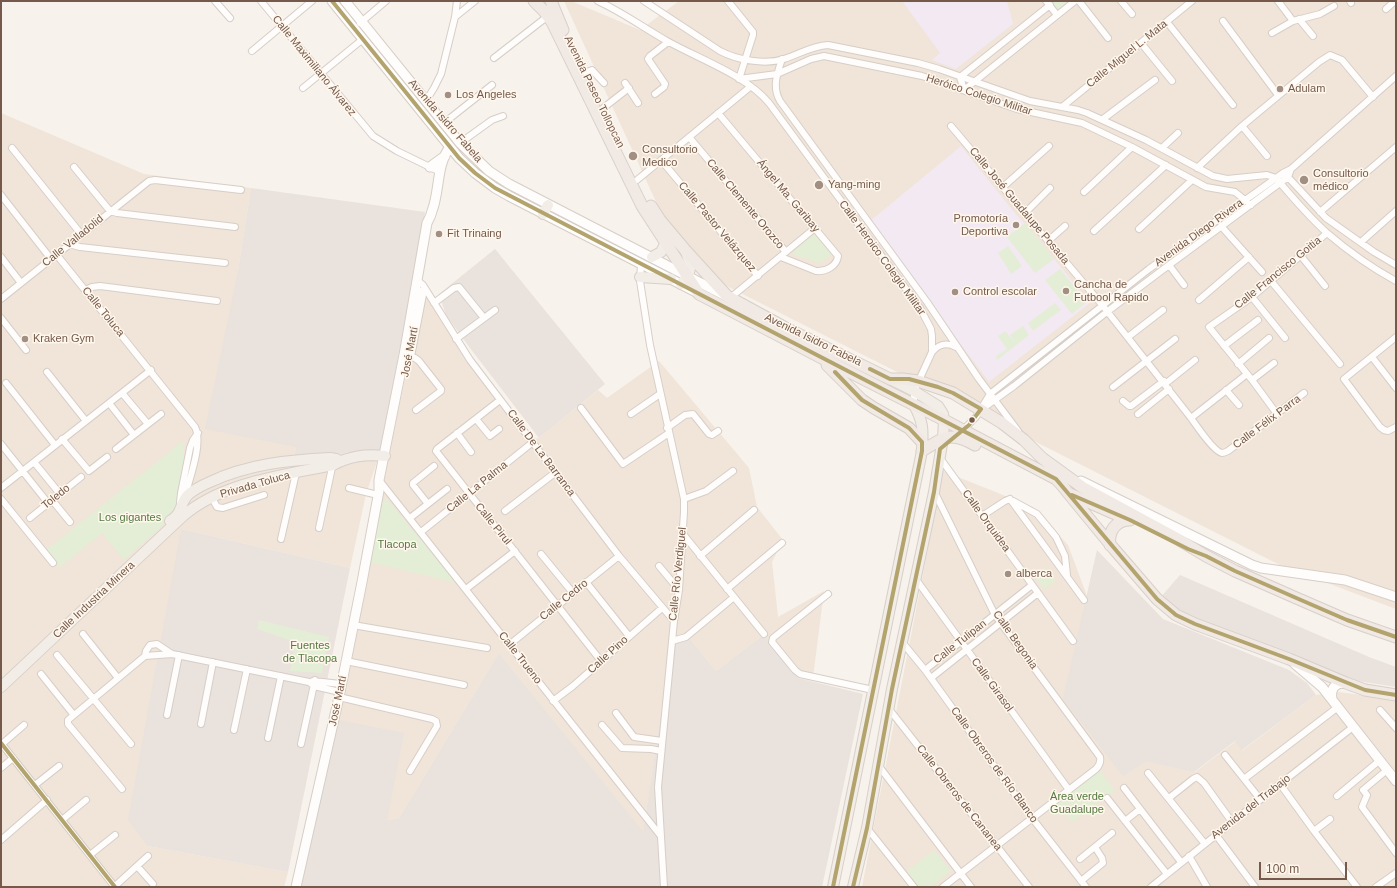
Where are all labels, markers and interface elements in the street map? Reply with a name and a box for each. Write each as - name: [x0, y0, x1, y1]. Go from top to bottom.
- street label: Calle Maximiliano Álvarez: [269, 13, 359, 119]
- street label: Calle Miguel L. Mata: [1084, 17, 1170, 91]
- street label: Avenida Paseo Tollopcan: [561, 34, 627, 150]
- street label: Heróico Colegio Militar: [924, 72, 1034, 118]
- street label: Avenida Isidro Fabela: [405, 77, 485, 165]
- place label: Adulam: [1288, 82, 1325, 96]
- marker: Adulam: [1275, 84, 1285, 94]
- place label: Los Angeles: [456, 88, 517, 102]
- marker: Los Angeles: [443, 90, 453, 100]
- place label: Consultorio Medico: [642, 143, 698, 169]
- street label: Calle José Guadalupe Posada: [966, 145, 1072, 267]
- marker: Consultorio Medico: [627, 150, 639, 162]
- street label: Calle Clemente Orozco: [703, 156, 787, 252]
- street label: Ángel Ma. Garibay: [754, 157, 822, 235]
- place label: Consultorio médico: [1313, 167, 1369, 193]
- marker: Consultorio médico: [1298, 174, 1310, 186]
- place label: Yang-ming: [828, 178, 880, 192]
- street label: Calle Pastor Velázquez: [675, 179, 759, 275]
- marker: Yang-ming: [813, 179, 825, 191]
- street label: Avenida Diego Rivera: [1152, 196, 1246, 270]
- street label: Calle Heroico Colegio Militar: [836, 198, 928, 318]
- street label: Calle Valladolid: [40, 212, 106, 270]
- place label: Promotoría Deportiva: [954, 212, 1008, 238]
- marker: Promotoría Deportiva: [1011, 220, 1021, 230]
- place label: Fit Trinaing: [447, 227, 502, 241]
- marker: Fit Trinaing: [434, 229, 444, 239]
- street label: Calle Francisco Goitia: [1232, 234, 1324, 312]
- place label: Cancha de Futbool Rapido: [1074, 278, 1149, 304]
- street label: Calle Toluca: [79, 285, 127, 339]
- place label: Control escolar: [963, 285, 1037, 299]
- marker: Cancha de Futbool Rapido: [1061, 286, 1071, 296]
- marker: Control escolar: [950, 287, 960, 297]
- street label: Avenida Isidro Fabela: [762, 311, 864, 369]
- street label: José Martí: [399, 326, 421, 378]
- place label: Kraken Gym: [33, 332, 94, 346]
- marker: Kraken Gym: [20, 334, 30, 344]
- street label: Calle Félix Parra: [1231, 392, 1303, 452]
- street label: Calle De La Barranca: [504, 407, 578, 499]
- unlabelled marker: [967, 415, 977, 425]
- street label: Calle La Palma: [444, 458, 510, 516]
- street label: Privada Toluca: [219, 469, 291, 501]
- street label: Toledo: [39, 482, 73, 512]
- street label: Calle Orquidea: [959, 487, 1013, 555]
- street label: Calle Pirul: [472, 500, 514, 548]
- park label: Los gigantes: [99, 511, 161, 525]
- street label: Calle Río Verdiguel: [667, 526, 689, 622]
- park label: Tlacopa: [377, 538, 417, 552]
- street label: Calle Industria Minera: [50, 559, 138, 641]
- place label: alberca: [1016, 567, 1052, 581]
- marker: alberca: [1003, 569, 1013, 579]
- street label: Calle Cedro: [537, 577, 591, 623]
- street label: Calle Begonia: [990, 608, 1040, 672]
- street label: Calle Tulipan: [931, 617, 989, 667]
- street label: Calle Trueno: [496, 629, 544, 687]
- street label: Calle Pino: [585, 633, 631, 677]
- park label: Fuentes de Tlacopa: [283, 639, 337, 665]
- street label: Calle Girasol: [968, 656, 1016, 714]
- street label: José Martí: [326, 675, 350, 727]
- street label: Calle Obreros de Río Blanco: [948, 704, 1040, 826]
- street label: Calle Obreros de Cananea: [914, 742, 1004, 854]
- street label: Avenida del Trabajo: [1209, 772, 1293, 842]
- park label: Área verde Guadalupe: [1050, 790, 1104, 816]
- scale bar: [1261, 854, 1349, 880]
- text: 100 m: [1266, 862, 1299, 876]

